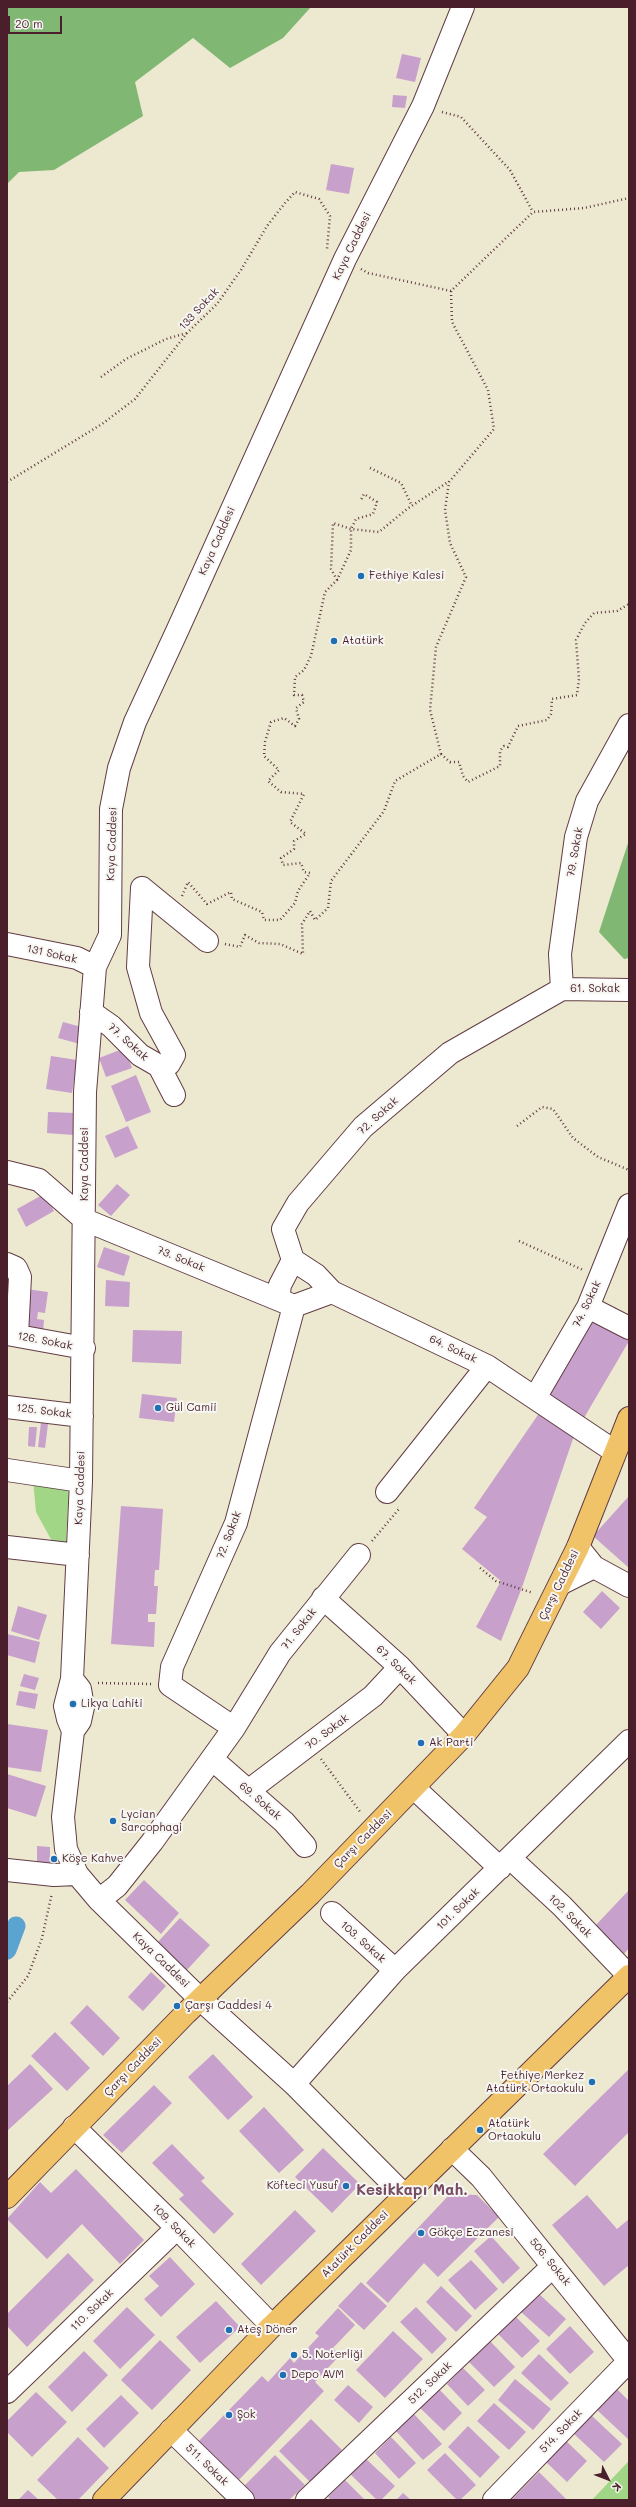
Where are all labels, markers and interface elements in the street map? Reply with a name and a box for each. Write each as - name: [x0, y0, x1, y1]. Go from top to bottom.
- scale bar: [10, 8, 64, 34]
- text: 20 m: [15, 15, 43, 31]
- street label: Kaya Caddesi: [330, 210, 374, 282]
- street label: 133 Sokak: [176, 285, 222, 333]
- street label: Kaya Caddesi: [196, 505, 238, 577]
- place label: Fethiye Kalesi: [369, 569, 444, 583]
- marker: Fethiye Kalesi: [356, 571, 366, 581]
- place label: Atatürk: [342, 634, 384, 648]
- marker: Atatürk: [329, 636, 339, 646]
- street label: Kaya Caddesi: [104, 807, 120, 881]
- street label: 79. Sokak: [564, 826, 586, 878]
- street label: 131 Sokak: [26, 942, 78, 966]
- street label: 61. Sokak: [570, 982, 620, 996]
- street label: 77. Sokak: [105, 1020, 151, 1064]
- street label: 72. Sokak: [355, 1094, 401, 1138]
- street label: Kaya Caddesi: [78, 1127, 92, 1201]
- street label: 73. Sokak: [155, 1243, 207, 1275]
- street label: 74. Sokak: [570, 1278, 604, 1330]
- street label: 126. Sokak: [16, 1329, 74, 1353]
- street label: 64. Sokak: [427, 1332, 479, 1366]
- street label: 125. Sokak: [16, 1401, 72, 1421]
- place label: Gül Camii: [166, 1401, 217, 1415]
- marker: Gül Camii: [153, 1403, 163, 1413]
- street label: Kaya Caddesi: [72, 1451, 88, 1525]
- street label: 72. Sokak: [214, 1509, 244, 1561]
- street label: Çarşı Caddesi: [536, 1548, 582, 1622]
- street label: 71. Sokak: [279, 1606, 319, 1652]
- street label: 67. Sokak: [373, 1643, 419, 1687]
- place label: Likya Lahiti: [81, 1697, 143, 1711]
- marker: Likya Lahiti: [68, 1699, 78, 1709]
- street label: 70. Sokak: [303, 1711, 351, 1753]
- place label: Ak Parti: [429, 1736, 473, 1750]
- marker: Ak Parti: [416, 1738, 426, 1748]
- street label: 69. Sokak: [236, 1779, 284, 1823]
- street label: Çarşı Caddesi: [331, 1807, 395, 1871]
- place label: Lycian Sarcophagi: [121, 1808, 182, 1834]
- marker: Lycian Sarcophagi: [108, 1816, 118, 1826]
- place label: Köşe Kahve: [62, 1852, 123, 1866]
- marker: Köşe Kahve: [49, 1854, 59, 1864]
- street label: 101. Sokak: [434, 1885, 482, 1933]
- street label: 102. Sokak: [546, 1892, 594, 1940]
- street label: 103. Sokak: [338, 1918, 388, 1966]
- street label: Kaya Caddesi: [130, 1930, 192, 1990]
- place label: Çarşı Caddesi 4: [185, 1999, 272, 2013]
- marker: Çarşı Caddesi 4: [172, 2001, 182, 2011]
- street label: Çarşı Caddesi: [102, 2035, 164, 2099]
- place label: Fethiye Merkez Atatürk Ortaokulu: [486, 2069, 584, 2095]
- marker: Fethiye Merkez Atatürk Ortaokulu: [587, 2077, 597, 2087]
- place label: Atatürk Ortaokulu: [488, 2117, 541, 2143]
- marker: Atatürk Ortaokulu: [475, 2125, 485, 2135]
- place label: Köfteci Yusuf: [267, 2179, 338, 2193]
- marker: Köfteci Yusuf: [341, 2181, 351, 2191]
- district label: Kesikkapı Mah.: [356, 2181, 468, 2199]
- street label: 109. Sokak: [149, 2201, 199, 2251]
- street label: Atatürk Caddesi: [319, 2208, 391, 2280]
- place label: Gökçe Eczanesi: [429, 2226, 514, 2240]
- marker: Gökçe Eczanesi: [416, 2228, 426, 2238]
- street label: 506. Sokak: [527, 2235, 573, 2289]
- street label: 110. Sokak: [68, 2286, 116, 2334]
- place label: Ateş Döner: [237, 2323, 298, 2337]
- marker: Ateş Döner: [224, 2325, 234, 2335]
- place label: 5. Noterliği: [302, 2348, 363, 2362]
- marker: 5. Noterliği: [289, 2350, 299, 2360]
- street label: 512. Sokak: [405, 2359, 455, 2407]
- place label: Depo AVM: [291, 2368, 344, 2382]
- marker: Depo AVM: [278, 2370, 288, 2380]
- street label: 514. Sokak: [537, 2406, 585, 2456]
- place label: Şok: [237, 2408, 256, 2422]
- marker: Şok: [224, 2410, 234, 2420]
- street label: 511. Sokak: [183, 2441, 231, 2489]
- north arrow: [588, 2459, 628, 2499]
- text: K: [609, 2480, 625, 2495]

